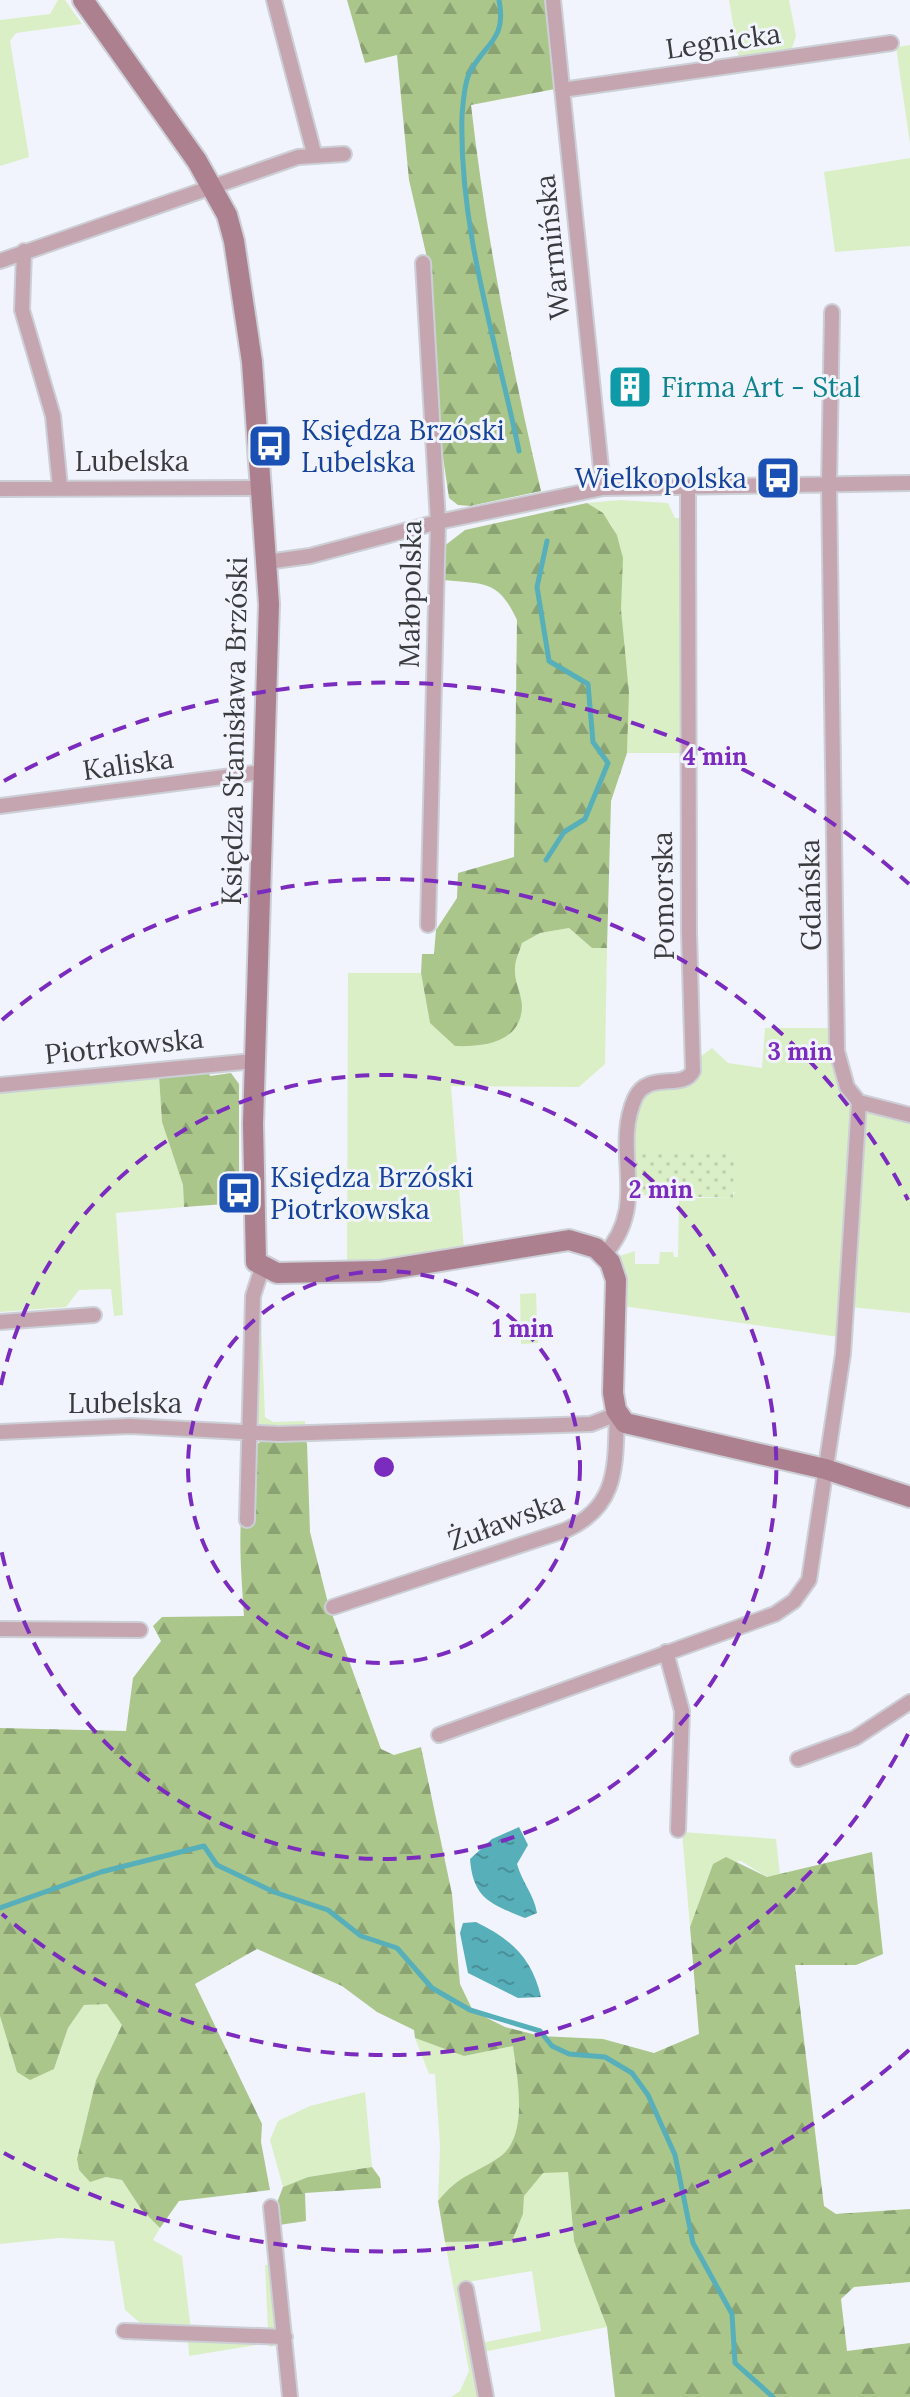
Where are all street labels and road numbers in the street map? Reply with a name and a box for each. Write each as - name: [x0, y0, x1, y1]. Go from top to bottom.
- street label: Legnicka: [663, 15, 783, 67]
- street label: Warmińska: [526, 173, 578, 321]
- street label: Lubelska: [75, 443, 189, 479]
- street label: Małopolska: [391, 520, 429, 668]
- street label: Księdza Stanisława Brzóski: [213, 556, 255, 906]
- street label: Kaliska: [80, 740, 176, 788]
- street label: Pomorska: [644, 831, 682, 961]
- street label: Gdańska: [791, 839, 829, 951]
- street label: Piotrkowska: [43, 1020, 205, 1072]
- street label: Lubelska: [68, 1385, 182, 1421]
- street label: Żuławska: [443, 1483, 569, 1559]

